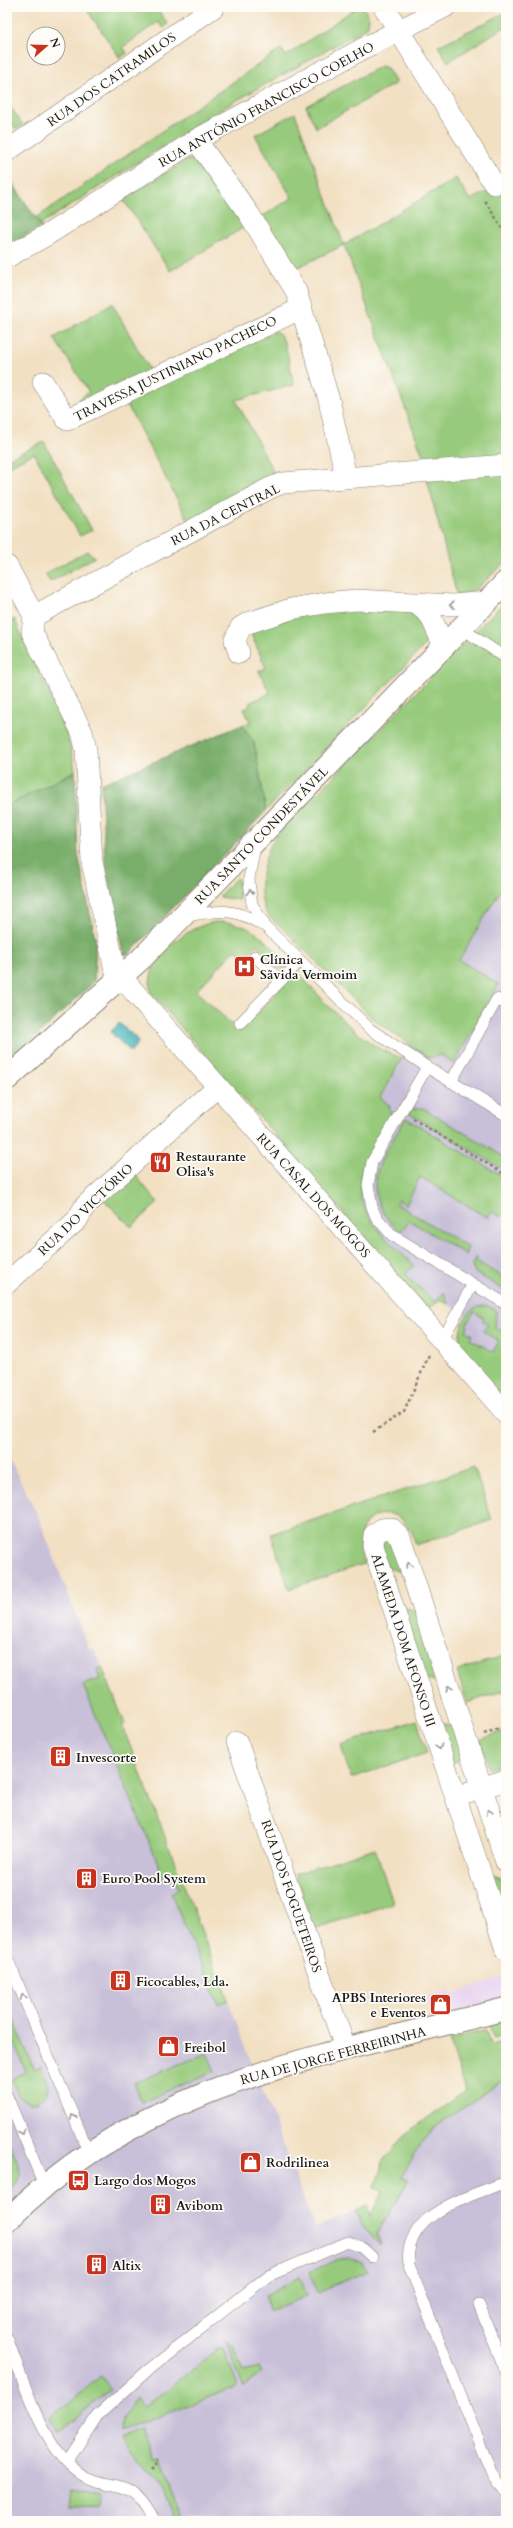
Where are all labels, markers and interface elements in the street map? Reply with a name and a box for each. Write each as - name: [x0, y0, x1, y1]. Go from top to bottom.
- north arrow: [26, 26, 66, 66]
- street label: RUA DOS CATRAMILOS: [44, 28, 180, 131]
- text: N: [46, 36, 64, 50]
- street label: RUA ANTÓNIO FRANCISCO COELHO: [155, 38, 378, 172]
- street label: TRAVESSA JUSTINIANO PACHECO: [71, 312, 280, 426]
- street label: RUA DA CENTRAL: [168, 479, 283, 550]
- one-way arrow: [449, 601, 455, 609]
- street label: RUA SANTO CONDESTÁVEL: [191, 763, 333, 909]
- one-way arrow: [246, 889, 255, 895]
- place label: Clínica Sãvida Vermoim: [260, 951, 357, 984]
- hospital icon: Clínica Sãvida Vermoim: [232, 953, 258, 979]
- street label: RUA CASAL DOS MOGOS: [252, 1129, 374, 1262]
- place label: Restaurante Olisa's: [176, 1148, 246, 1181]
- restaurant icon: Restaurante Olisa's: [147, 1150, 173, 1176]
- street label: RUA DO VICTÓRIO: [34, 1160, 137, 1260]
- street label: ALAMEDA DOM AFONSO III: [367, 1551, 440, 1729]
- one-way arrow: [405, 1561, 413, 1568]
- one-way arrow: [445, 1685, 454, 1692]
- building icon: Invescorte: [47, 1744, 73, 1770]
- one-way arrow: [434, 1744, 443, 1751]
- place label: Invescorte: [76, 1749, 137, 1767]
- one-way arrow: [485, 1808, 494, 1815]
- street label: RUA DOS FOGUETEIROS: [256, 1818, 326, 1975]
- building icon: Euro Pool System: [73, 1865, 99, 1891]
- place label: Euro Pool System: [102, 1870, 206, 1888]
- building icon: Ficocables, Lda.: [108, 1968, 134, 1994]
- place label: Ficocables, Lda.: [136, 1973, 229, 1991]
- place label: APBS Interiores e Eventos: [332, 1989, 426, 2022]
- shop icon: APBS Interiores e Eventos: [428, 1991, 454, 2017]
- one-way arrow: [20, 1993, 28, 2000]
- street label: RUA DE JORGE FERREIRINHA: [238, 2022, 429, 2089]
- shop icon: Freibol: [156, 2034, 182, 2060]
- place label: Freibol: [184, 2039, 226, 2057]
- one-way arrow: [70, 2113, 78, 2120]
- one-way arrow: [17, 2128, 25, 2136]
- shop icon: Rodrilinea: [237, 2149, 263, 2175]
- place label: Rodrilinea: [266, 2154, 330, 2172]
- bus stop icon: Largo dos Mogos: [66, 2167, 92, 2193]
- place label: Largo dos Mogos: [94, 2172, 196, 2190]
- building icon: Avibom: [147, 2192, 173, 2218]
- place label: Avibom: [176, 2197, 223, 2215]
- building icon: Altix: [83, 2252, 109, 2278]
- place label: Altix: [112, 2257, 141, 2275]

